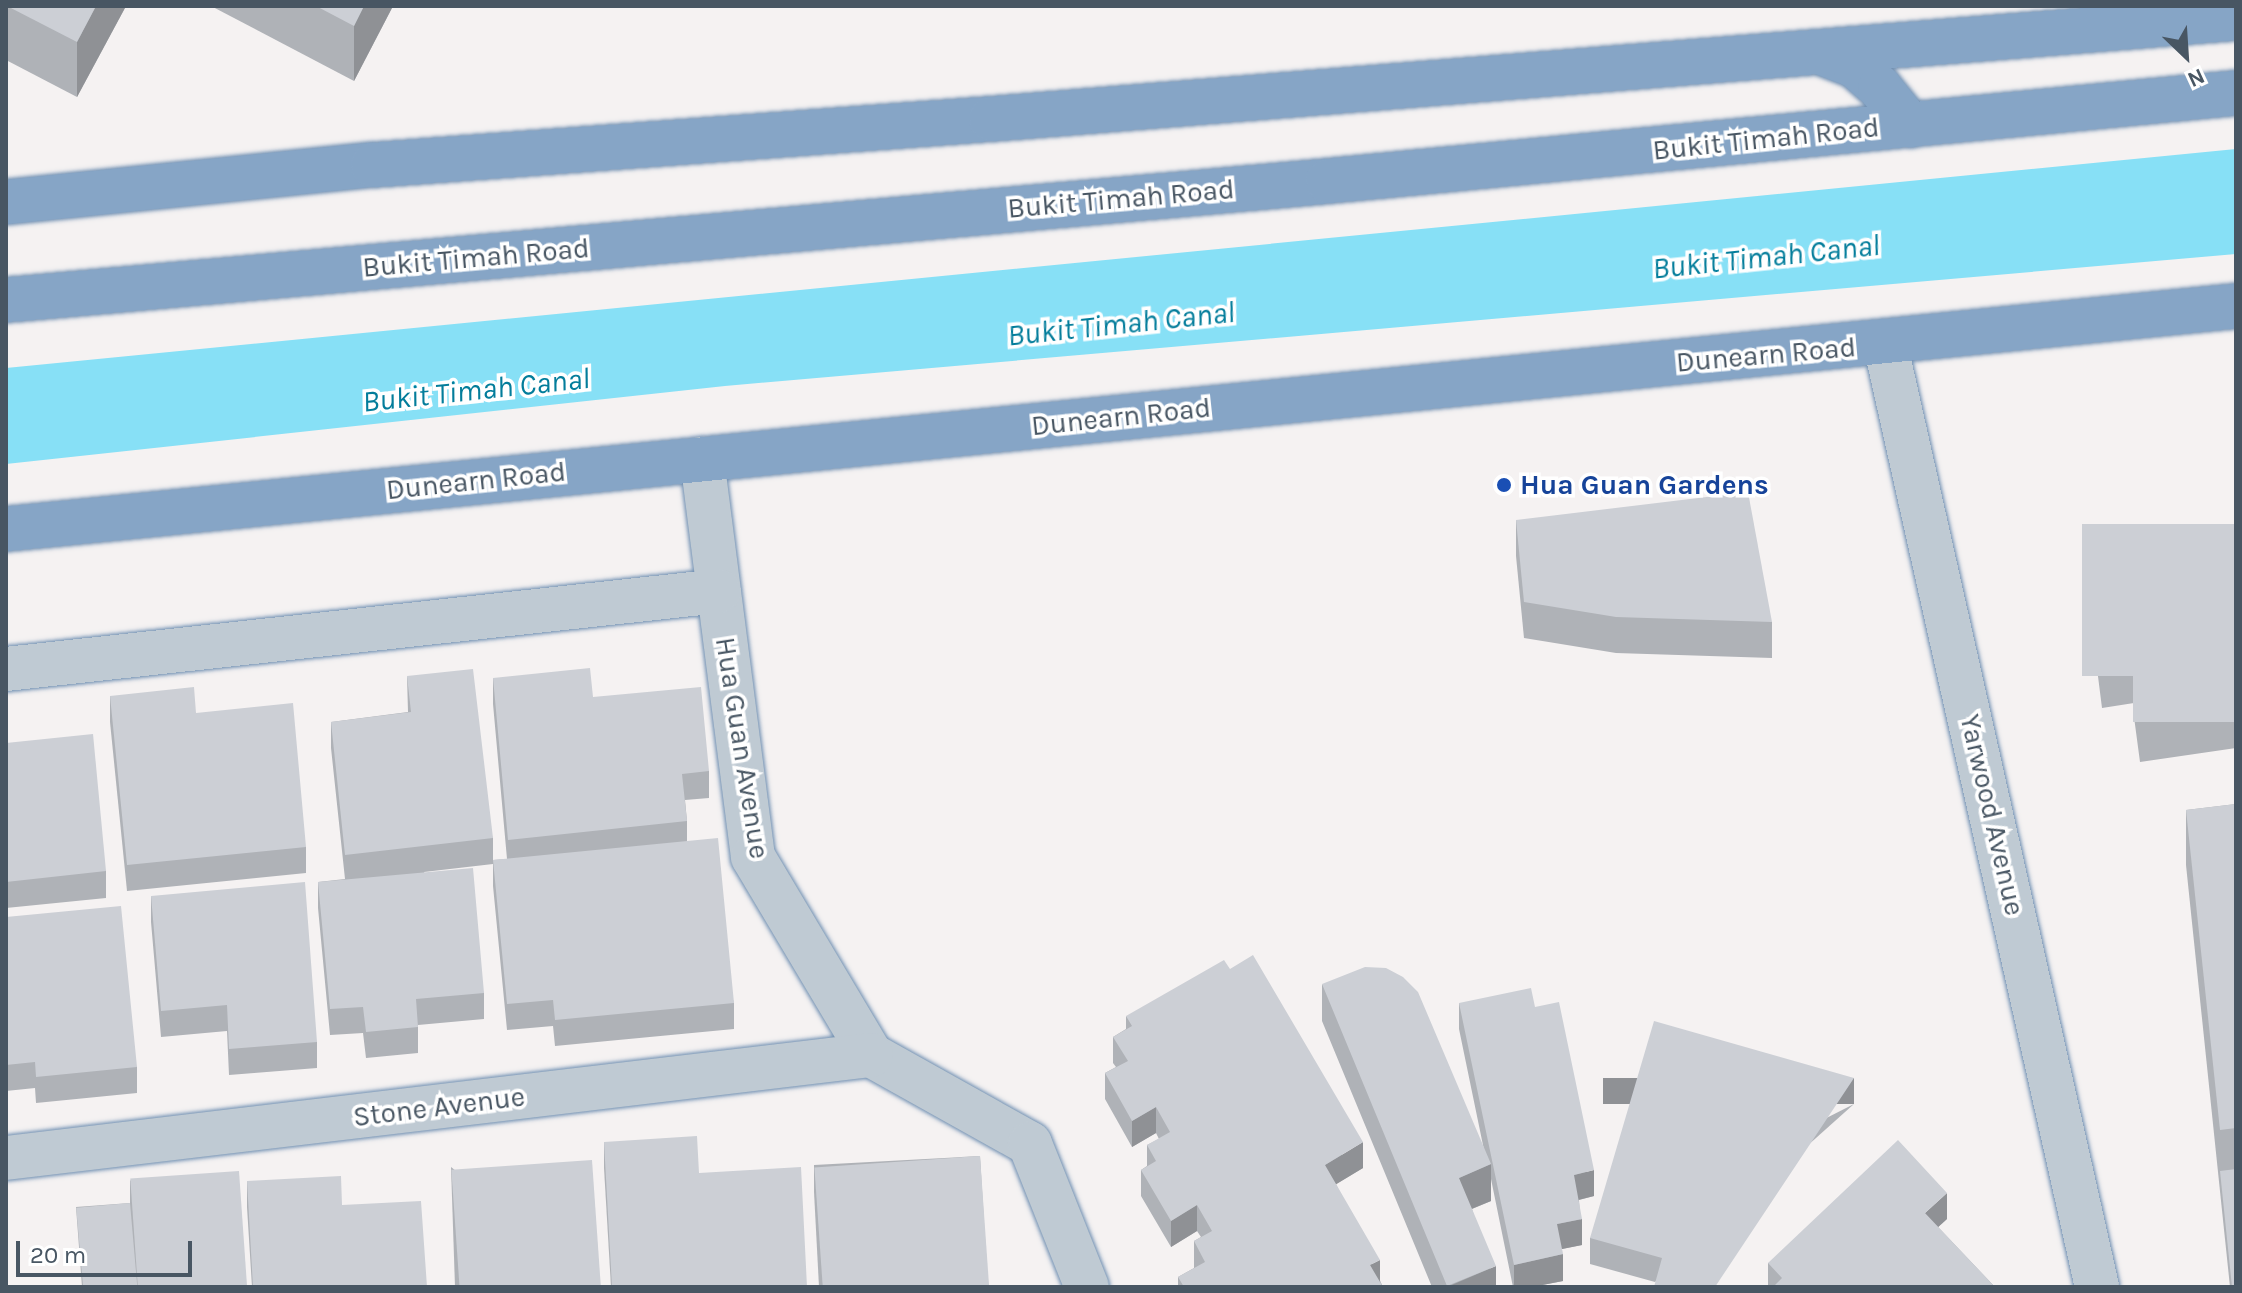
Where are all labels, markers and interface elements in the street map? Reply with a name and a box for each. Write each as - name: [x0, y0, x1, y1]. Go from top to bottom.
- north arrow: [2146, 16, 2226, 96]
- text: N: [2183, 63, 2209, 93]
- street label: Bukit Timah Road: [1651, 110, 1881, 168]
- street label: Bukit Timah Road: [1006, 172, 1236, 226]
- water label: Bukit Timah Canal: [1651, 227, 1881, 287]
- street label: Bukit Timah Road: [361, 231, 591, 285]
- water label: Bukit Timah Canal: [1006, 294, 1236, 354]
- street label: Dunearn Road: [1675, 330, 1857, 380]
- water label: Bukit Timah Canal: [361, 360, 591, 420]
- street label: Dunearn Road: [1030, 391, 1212, 443]
- street label: Dunearn Road: [385, 455, 567, 507]
- place label: Hua Guan Gardens: [1520, 468, 1769, 502]
- marker: Hua Guan Gardens: [1495, 476, 1513, 494]
- street label: Hua Guan Avenue: [708, 635, 776, 861]
- street label: Yarwood Avenue: [1953, 711, 2031, 919]
- street label: Stone Avenue: [351, 1080, 527, 1134]
- scale bar: [20, 1225, 196, 1275]
- text: 20 m: [30, 1241, 86, 1269]

